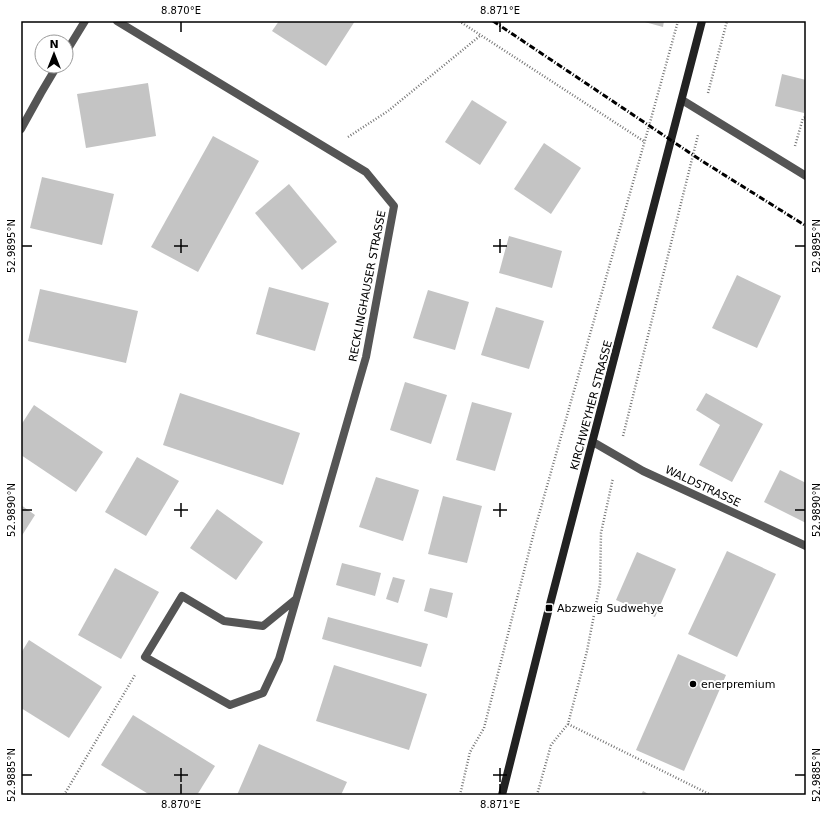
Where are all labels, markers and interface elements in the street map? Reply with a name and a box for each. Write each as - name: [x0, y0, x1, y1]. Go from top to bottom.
- text: 8.870°E: [161, 5, 201, 16]
- text: 8.871°E: [480, 5, 520, 16]
- north arrow: [34, 34, 74, 74]
- text: N: [49, 38, 59, 51]
- street label: RECKLINGHAUSER STRASSE: [346, 209, 389, 363]
- text: 52.9895°N: [6, 219, 17, 273]
- text: 52.9895°N: [811, 219, 822, 273]
- street label: KIRCHWEYHER STRASSE: [568, 339, 615, 471]
- street label: WALDSTRASSE: [663, 463, 743, 510]
- text: 52.9890°N: [6, 483, 17, 537]
- text: 52.9890°N: [811, 483, 822, 537]
- place label: Abzweig Sudwehye: [557, 602, 664, 615]
- marker: Abzweig Sudwehye: [544, 603, 554, 613]
- place label: enerpremium: [701, 678, 776, 691]
- marker: enerpremium: [688, 679, 698, 689]
- text: 52.9885°N: [6, 748, 17, 802]
- text: 52.9885°N: [811, 748, 822, 802]
- text: 8.870°E: [161, 799, 201, 810]
- text: 8.871°E: [480, 799, 520, 810]

